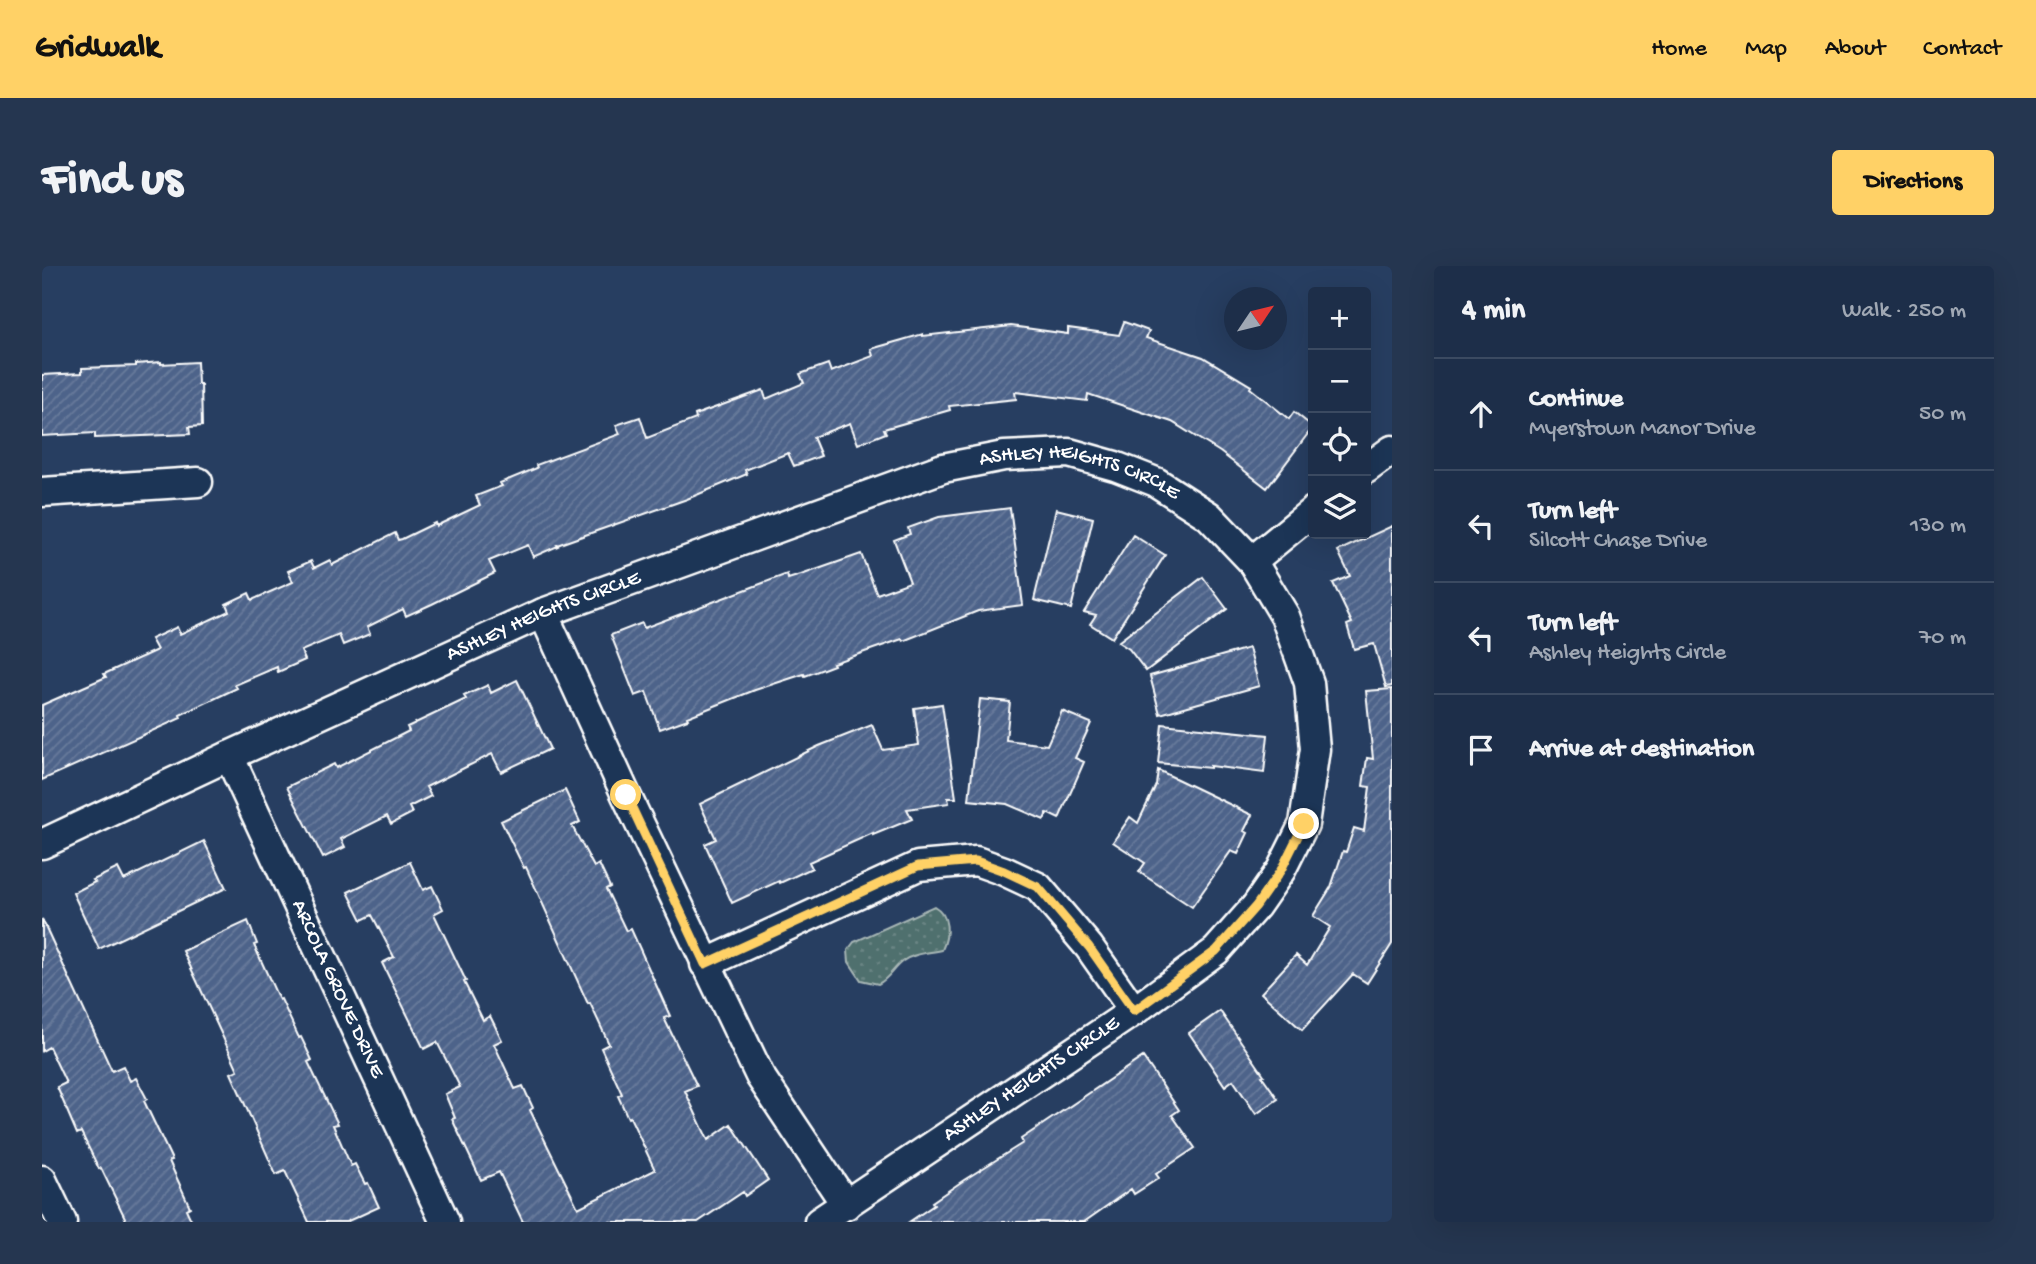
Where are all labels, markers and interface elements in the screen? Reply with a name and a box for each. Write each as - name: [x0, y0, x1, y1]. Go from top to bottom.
- text: Gridwalk: [35, 30, 160, 68]
- text: Home: [1651, 35, 1707, 64]
- text: Map: [1745, 35, 1787, 64]
- text: About: [1825, 35, 1885, 64]
- text: Contact: [1923, 35, 2001, 64]
- button: Directions: [1832, 150, 1994, 215]
- text: Find us: [42, 153, 182, 211]
- north arrow: [1224, 287, 1287, 350]
- map controls: [1308, 287, 1371, 539]
- button: +: [1308, 287, 1371, 350]
- text: 4 min: [1462, 294, 1525, 329]
- text: Walk · 250 m: [1842, 298, 1966, 325]
- button: −: [1308, 350, 1371, 413]
- text: Continue: [1529, 385, 1623, 416]
- icon: ahead: [1462, 395, 1500, 433]
- text: 50 m: [1919, 401, 1966, 428]
- button: locate: [1308, 413, 1371, 476]
- text: Myerstown Manor Drive: [1529, 416, 1756, 443]
- street label: ASHLEY HEIGHTS CIRCLE: [977, 440, 1185, 507]
- button: layers: [1308, 476, 1371, 539]
- text: Turn left: [1529, 497, 1617, 528]
- icon: left: [1462, 507, 1500, 545]
- text: 130 m: [1910, 513, 1966, 540]
- text: Silcott Chase Drive: [1529, 528, 1707, 555]
- street label: ASHLEY HEIGHTS CIRCLE: [443, 566, 645, 668]
- text: Turn left: [1529, 609, 1617, 640]
- icon: left: [1462, 619, 1500, 657]
- text: 70 m: [1919, 625, 1966, 652]
- text: Ashley Heights Circle: [1529, 640, 1726, 667]
- icon: arrive: [1462, 731, 1500, 769]
- text: Arrive at destination: [1529, 735, 1754, 766]
- route start: [610, 779, 641, 810]
- route end: [1288, 808, 1319, 839]
- street label: ARCOLA GROVE DRIVE: [285, 896, 390, 1083]
- street label: ASHLEY HEIGHTS CIRCLE: [939, 1011, 1126, 1148]

